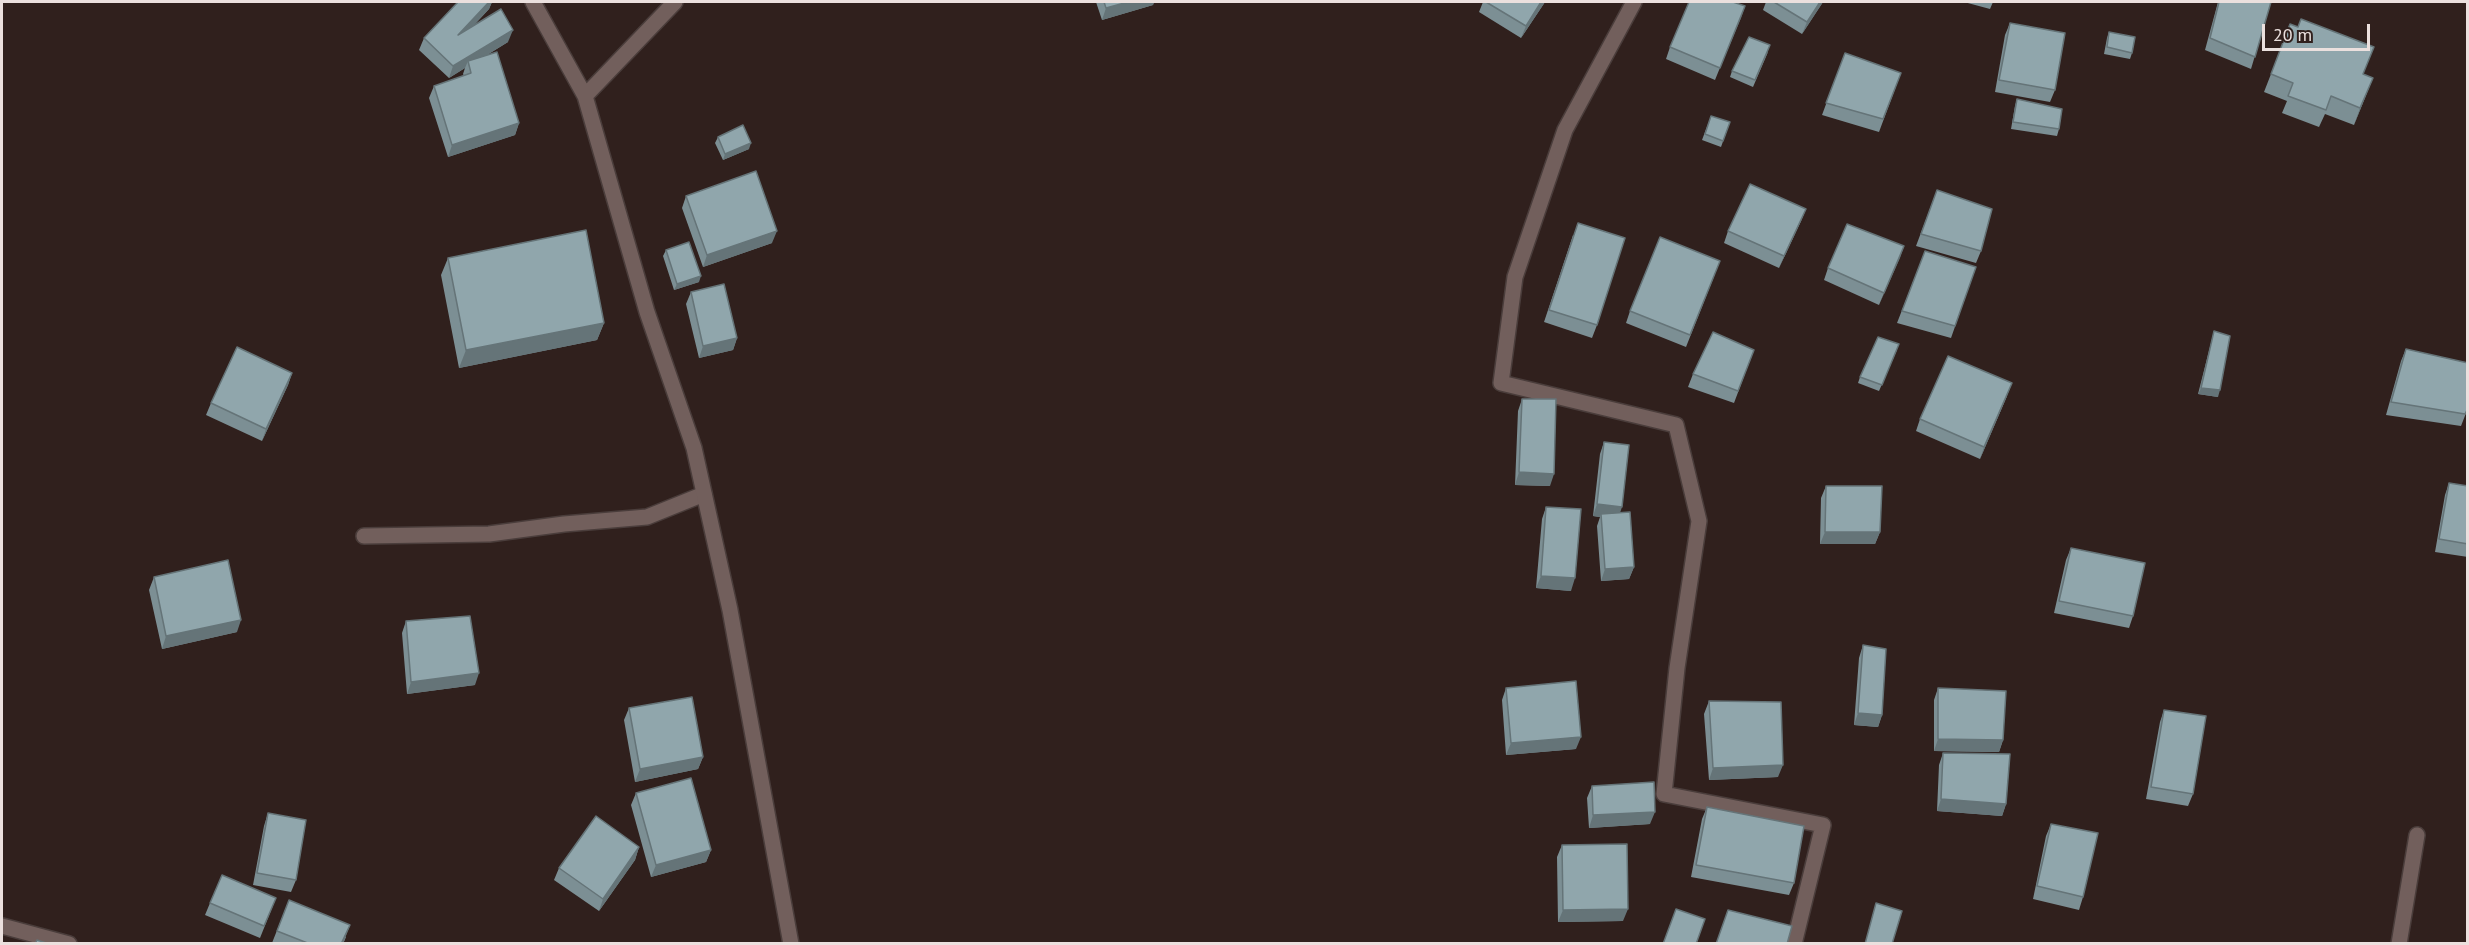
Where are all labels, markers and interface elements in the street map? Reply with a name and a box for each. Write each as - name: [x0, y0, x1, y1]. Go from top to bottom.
- scale bar: [2265, 12, 2373, 50]
- text: 20 m: [2273, 23, 2312, 46]

